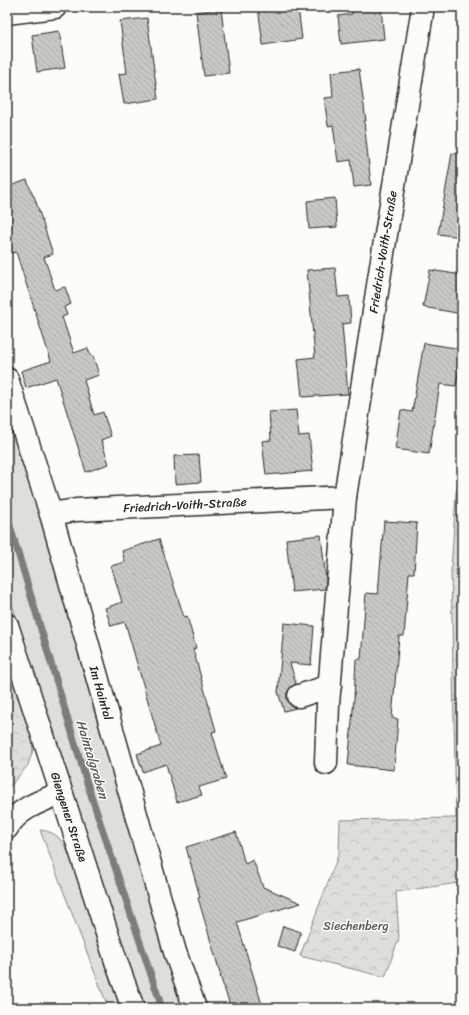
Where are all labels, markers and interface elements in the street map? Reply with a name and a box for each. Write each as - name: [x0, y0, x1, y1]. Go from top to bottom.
- street label: Friedrich-Voith-Straße: [362, 189, 404, 315]
- street label: Friedrich-Voith-Straße: [123, 491, 247, 519]
- street label: Im Haintal: [82, 662, 119, 723]
- water label: Haintalgraben: [70, 717, 116, 803]
- street label: Giengener Straße: [44, 769, 94, 865]
- park label: Siechenberg: [323, 915, 389, 937]

